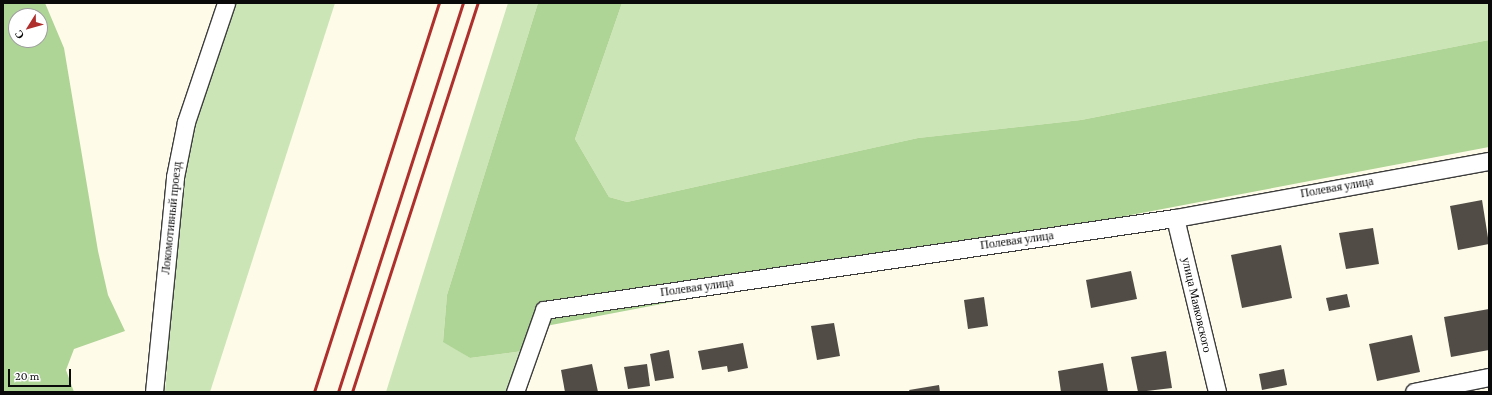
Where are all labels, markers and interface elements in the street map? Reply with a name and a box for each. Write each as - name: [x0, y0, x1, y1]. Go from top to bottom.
- north arrow: [8, 8, 48, 48]
- text: С: [12, 28, 26, 41]
- street label: Локомотивный проезд: [159, 161, 185, 275]
- street label: Полевая улица: [1299, 174, 1375, 202]
- street label: Полевая улица: [979, 229, 1055, 253]
- street label: улица Маяковского: [1178, 256, 1214, 354]
- street label: Полевая улица: [659, 276, 735, 300]
- scale bar: [10, 361, 73, 387]
- text: 20 m: [15, 369, 39, 383]

